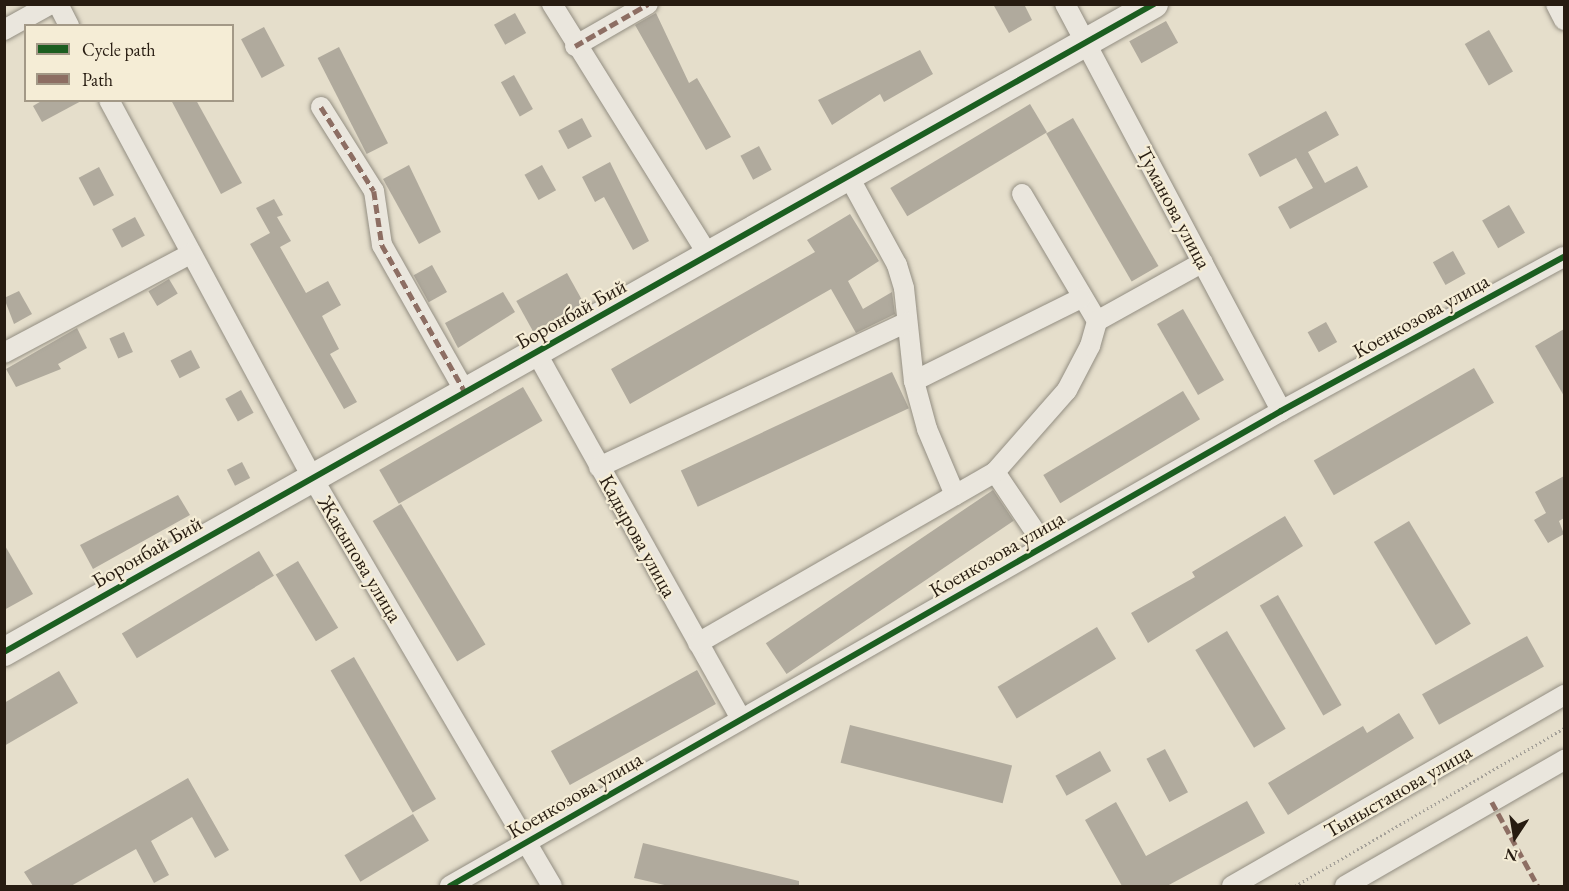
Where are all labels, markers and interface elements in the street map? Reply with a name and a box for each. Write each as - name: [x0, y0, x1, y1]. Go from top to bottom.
- legend: [24, 24, 234, 102]
- text: Cycle path: [82, 38, 156, 61]
- text: Path: [82, 68, 113, 91]
- street label: Туманова улица: [1131, 143, 1217, 273]
- street label: Коенкозова улица: [1349, 268, 1493, 364]
- street label: Боронбай Бий: [511, 273, 631, 355]
- street label: Кадырова улица: [594, 470, 682, 602]
- street label: Жакыпова улица: [312, 491, 408, 627]
- street label: Коенкозова улица: [925, 505, 1069, 603]
- street label: Боронбай Бий: [88, 510, 206, 594]
- street label: Тыныстанова улица: [1320, 739, 1476, 843]
- street label: Коенкозова улица: [503, 746, 647, 844]
- north arrow: [1485, 807, 1545, 867]
- text: N: [1503, 843, 1520, 867]

